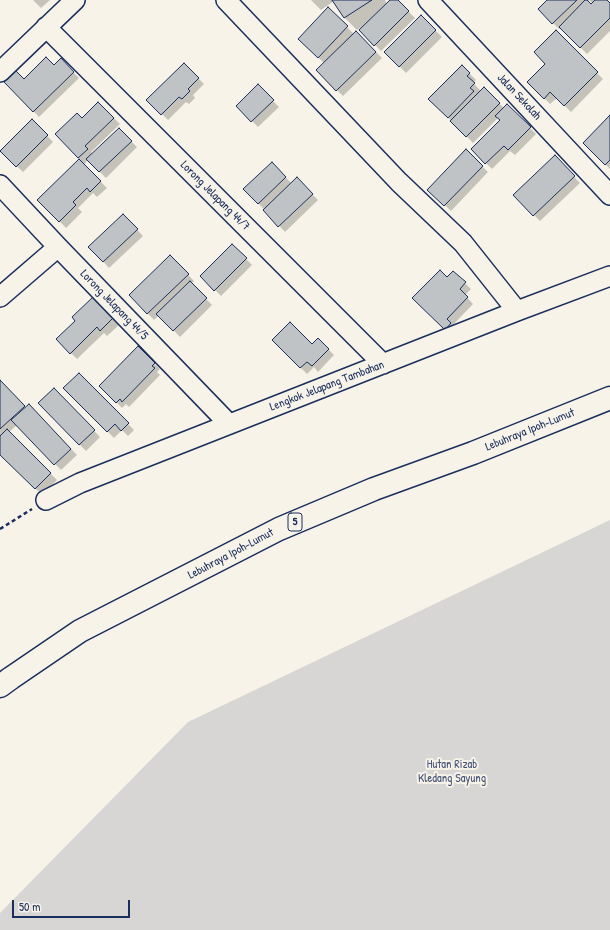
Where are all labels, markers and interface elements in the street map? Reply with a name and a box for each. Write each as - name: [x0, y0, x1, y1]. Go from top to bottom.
- street label: Jalan Sekolah: [494, 71, 544, 123]
- street label: Lorong Jelapang 44/7: [177, 158, 253, 234]
- street label: Lorong Jelapang 44/5: [77, 267, 151, 343]
- street label: Lengkok Jelapang Tambahan: [268, 358, 386, 414]
- street label: Lebuhraya Ipoh-Lumut: [483, 406, 577, 454]
- road number: 5: [288, 513, 302, 531]
- street label: Lebuhraya Ipoh-Lumut: [186, 525, 276, 583]
- park label: Hutan Rizab Kledang Sayung: [418, 758, 486, 786]
- scale bar: [14, 892, 132, 918]
- text: 50 m: [19, 898, 40, 915]

